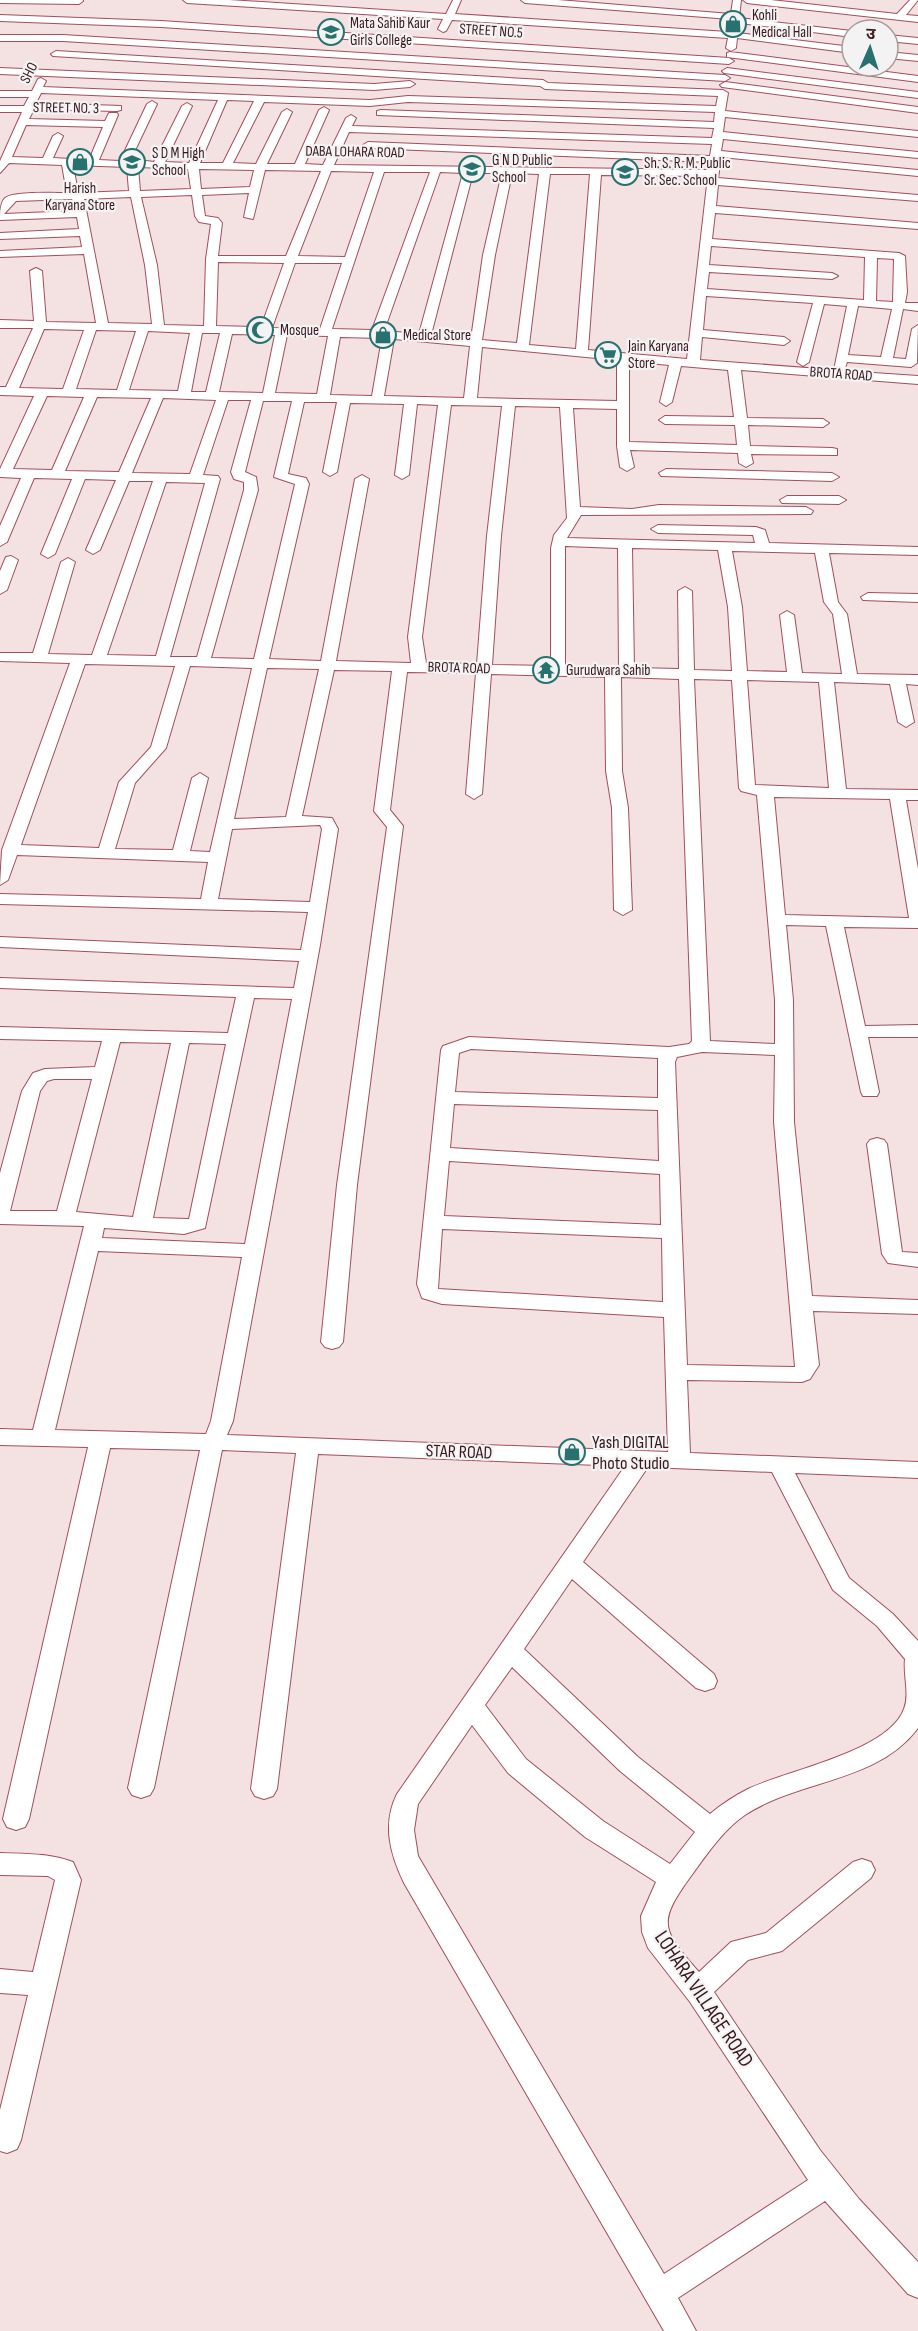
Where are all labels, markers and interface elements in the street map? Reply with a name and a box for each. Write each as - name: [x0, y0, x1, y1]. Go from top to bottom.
- place label: Kohli Medical Hall: [752, 6, 812, 42]
- shop icon: Kohli Medical Hall: [718, 9, 748, 39]
- place label: Mata Sahib Kaur Girls College: [350, 14, 431, 50]
- school or university icon: Mata Sahib Kaur Girls College: [316, 17, 346, 47]
- north arrow: [840, 18, 900, 78]
- street label: STREET NO.5: [459, 19, 523, 43]
- text: उ: [866, 25, 877, 44]
- street label: SHO: [16, 59, 42, 87]
- street label: STREET NO. 3: [33, 98, 99, 118]
- street label: DABA LOHARA ROAD: [305, 142, 405, 162]
- place label: S D M High School: [152, 144, 205, 180]
- shop icon: Harish Karyana Store: [65, 147, 95, 177]
- school or university icon: S D M High School: [117, 147, 147, 177]
- place label: G N D Public School: [492, 151, 552, 187]
- school or university icon: G N D Public School: [457, 154, 487, 184]
- place label: Sh. S. R. M. Public Sr. Sec. School: [644, 154, 731, 190]
- school or university icon: Sh. S. R. M. Public Sr. Sec. School: [610, 157, 640, 187]
- place label: Harish Karyana Store: [45, 179, 115, 215]
- mosque icon: Mosque: [245, 315, 275, 345]
- shop icon: Medical Store: [368, 320, 398, 350]
- place label: Mosque: [280, 321, 319, 340]
- place label: Medical Store: [403, 326, 471, 345]
- place label: Jain Karyana Store: [627, 337, 689, 373]
- supermarket icon: Jain Karyana Store: [593, 340, 623, 370]
- street label: BROTA ROAD: [809, 362, 873, 386]
- temple icon: Gurudwara Sahib: [531, 655, 561, 685]
- street label: BROTA ROAD: [427, 657, 491, 679]
- place label: Gurudwara Sahib: [566, 661, 650, 680]
- place label: Yash DIGITAL Photo Studio: [592, 1432, 670, 1474]
- shop icon: Yash DIGITAL Photo Studio: [557, 1437, 587, 1467]
- street label: STAR ROAD: [425, 1440, 493, 1464]
- street label: LOHARA VILLAGE ROAD: [649, 1926, 759, 2072]

